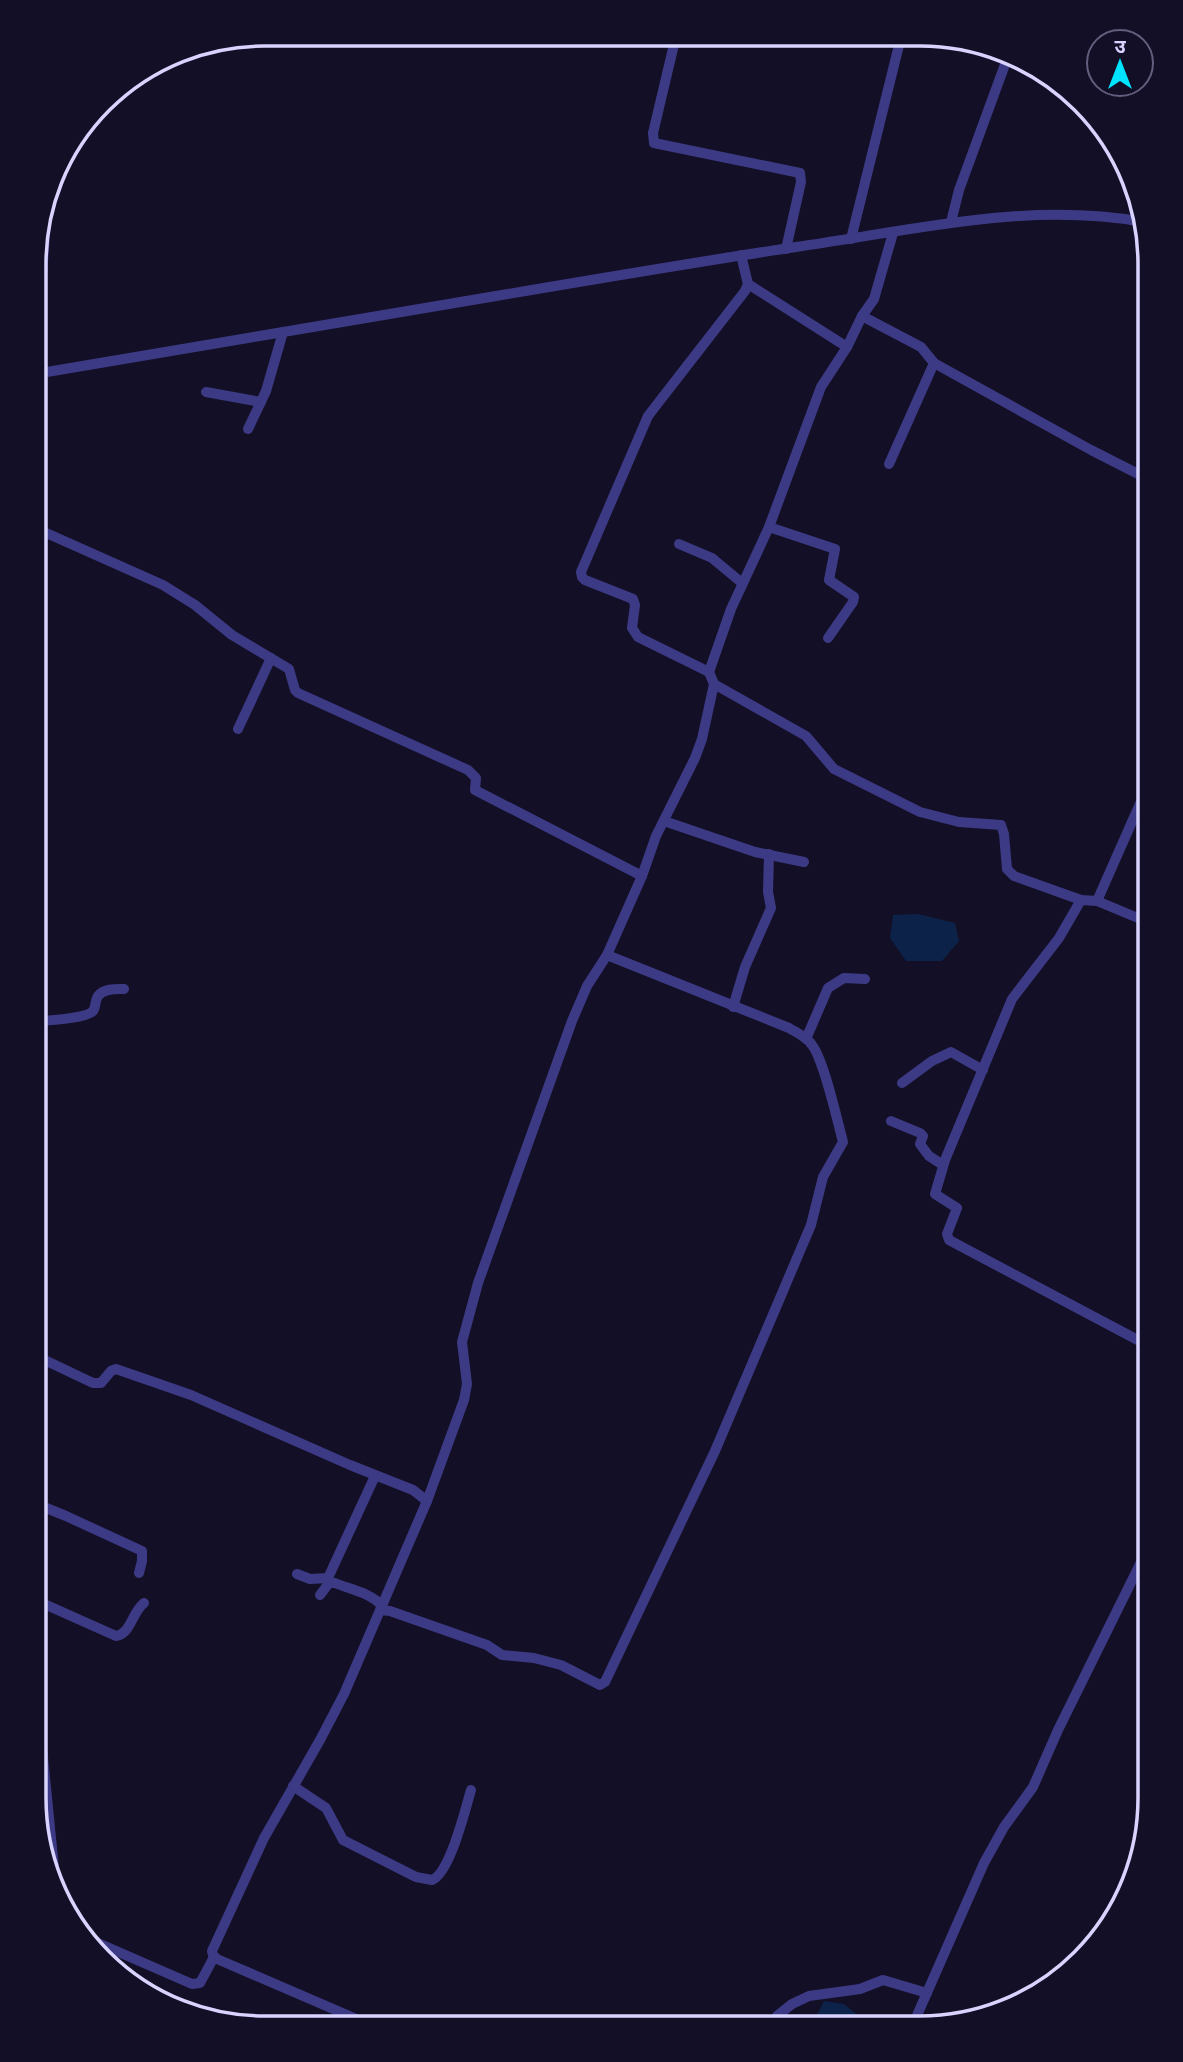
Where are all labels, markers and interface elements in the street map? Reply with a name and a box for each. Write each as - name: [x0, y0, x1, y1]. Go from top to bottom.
- north arrow: [1085, 28, 1155, 98]
- text: उ: [1114, 34, 1126, 59]

